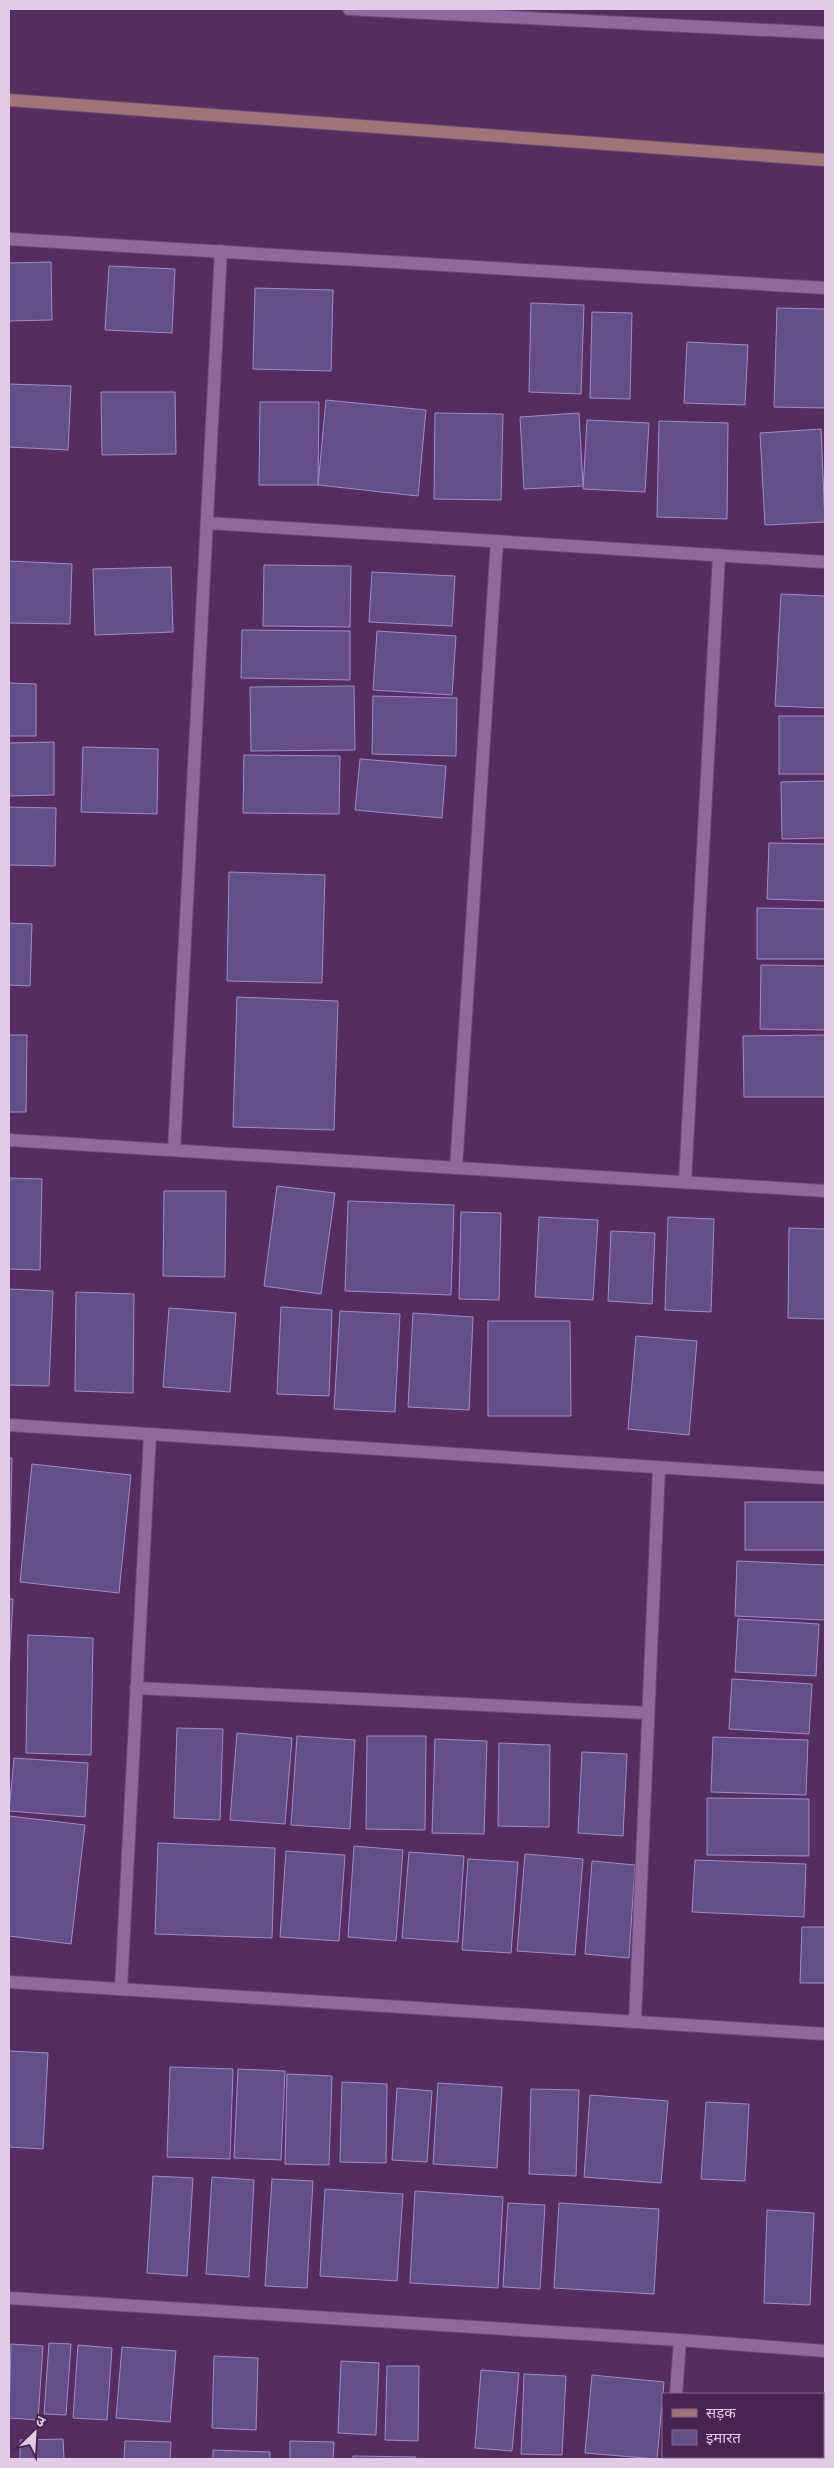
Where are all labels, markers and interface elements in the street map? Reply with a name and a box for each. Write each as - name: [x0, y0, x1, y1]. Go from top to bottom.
- legend: [662, 2393, 824, 2458]
- text: सड़क: [706, 2404, 736, 2422]
- north arrow: [10, 2408, 60, 2458]
- text: उ: [33, 2412, 48, 2431]
- text: इमारत: [706, 2429, 741, 2447]

